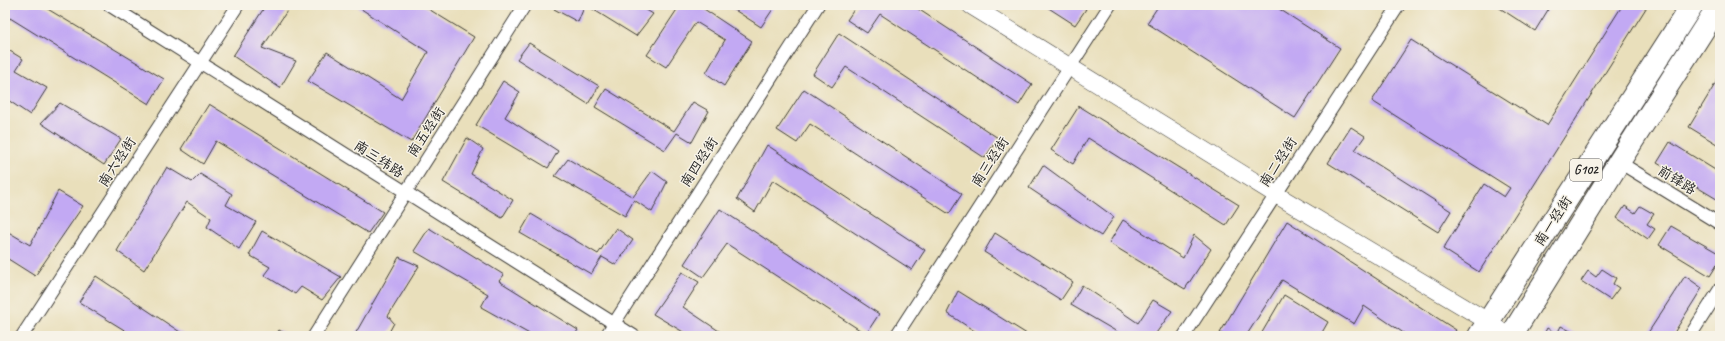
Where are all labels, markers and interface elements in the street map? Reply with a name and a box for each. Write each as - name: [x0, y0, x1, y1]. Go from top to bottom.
- street label: 南五经街: [404, 104, 448, 160]
- street label: 南六经街: [95, 134, 139, 190]
- street label: 南四经街: [677, 134, 721, 190]
- street label: 南三经街: [968, 134, 1012, 190]
- street label: 南二经街: [1256, 134, 1300, 190]
- street label: 南三纬路: [351, 137, 407, 181]
- road number: G102: [1570, 159, 1602, 181]
- street label: 前锋路: [1655, 162, 1699, 198]
- street label: 南一经街: [1531, 193, 1575, 249]

